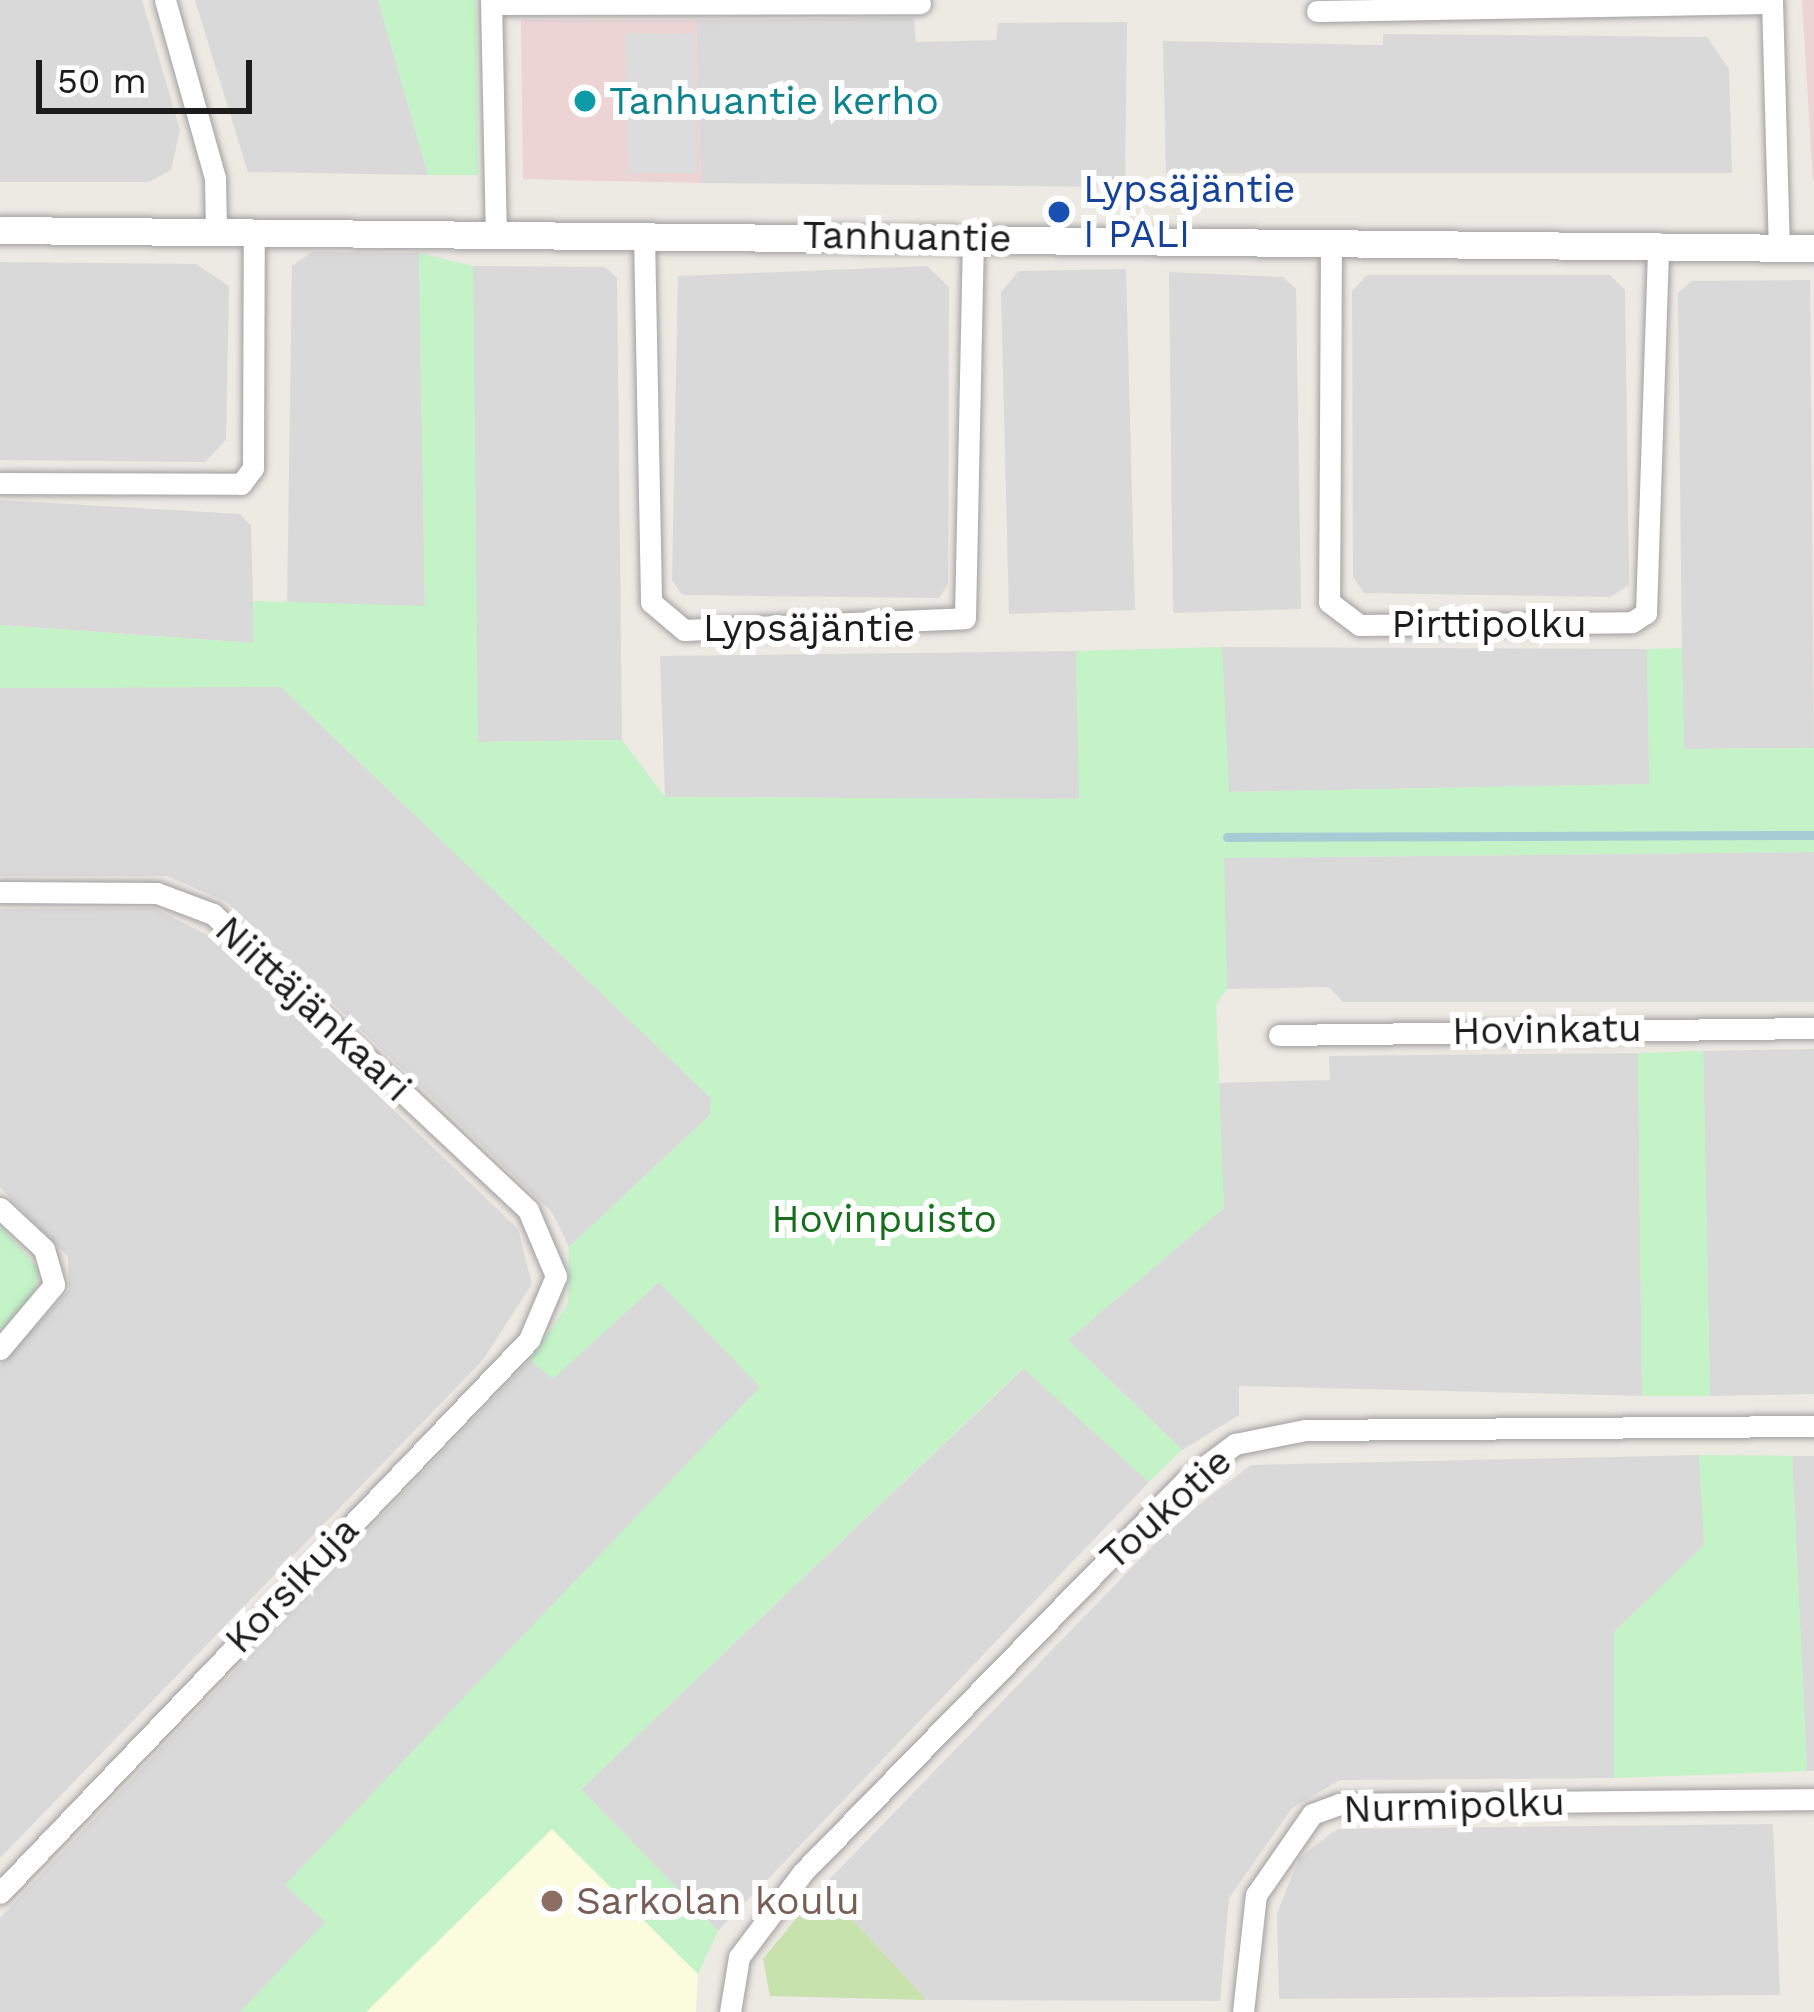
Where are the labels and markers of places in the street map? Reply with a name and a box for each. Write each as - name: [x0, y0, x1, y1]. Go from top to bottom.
- place label: Tanhuantie kerho: [609, 78, 939, 124]
- marker: Tanhuantie kerho: [572, 88, 598, 114]
- place label: Lypsäjäntie I PALI: [1083, 167, 1296, 258]
- marker: Lypsäjäntie I PALI: [1046, 199, 1072, 225]
- place label: Sarkolan koulu: [576, 1878, 860, 1924]
- marker: Sarkolan koulu: [539, 1888, 565, 1914]

